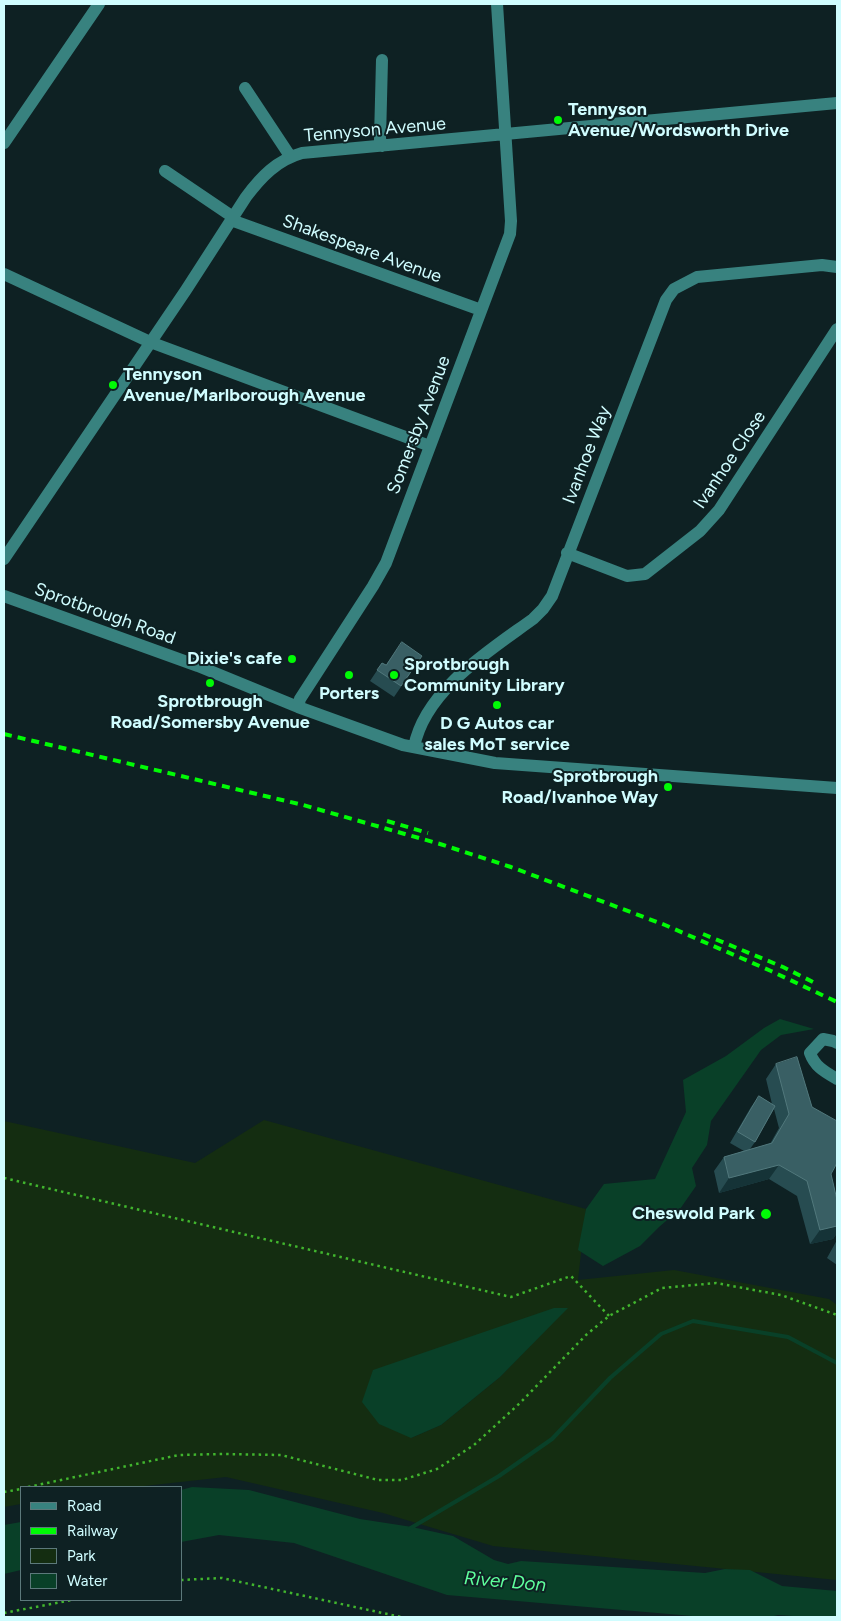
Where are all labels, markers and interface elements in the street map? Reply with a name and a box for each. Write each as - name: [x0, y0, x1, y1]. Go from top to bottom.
- place label: Tennyson Avenue/Wordsworth Drive: [568, 99, 789, 142]
- street label: Tennyson Avenue: [303, 113, 447, 147]
- marker: Tennyson Avenue/Wordsworth Drive: [552, 114, 564, 126]
- street label: Shakespeare Avenue: [279, 210, 445, 288]
- street label: Somersby Avenue: [383, 353, 455, 497]
- place label: Tennyson Avenue/Marlborough Avenue: [123, 364, 366, 406]
- marker: Tennyson Avenue/Marlborough Avenue: [107, 379, 119, 391]
- street label: Ivanhoe Way: [558, 403, 616, 507]
- street label: Ivanhoe Close: [689, 407, 771, 513]
- street label: Sprotbrough Road: [31, 578, 179, 650]
- place label: Dixie's cafe: [187, 648, 282, 670]
- marker: Dixie's cafe: [286, 653, 298, 665]
- place label: Sprotbrough Community Library: [404, 654, 565, 696]
- marker: Porters: [343, 669, 355, 681]
- marker: Sprotbrough Community Library: [388, 669, 400, 681]
- marker: Sprotbrough Road/Somersby Avenue: [204, 677, 216, 689]
- place label: Porters: [319, 683, 379, 705]
- place label: Sprotbrough Road/Somersby Avenue: [110, 691, 310, 734]
- marker: D G Autos car sales MoT service: [491, 699, 503, 711]
- place label: D G Autos car sales MoT service: [424, 713, 570, 756]
- place label: Sprotbrough Road/Ivanhoe Way: [501, 766, 658, 809]
- marker: Sprotbrough Road/Ivanhoe Way: [662, 781, 674, 793]
- place label: Cheswold Park: [632, 1203, 755, 1225]
- marker: Cheswold Park: [759, 1207, 773, 1221]
- legend: [20, 1486, 182, 1601]
- text: Road: [67, 1497, 102, 1515]
- text: Railway: [67, 1522, 118, 1540]
- text: Park: [67, 1547, 96, 1565]
- water label: River Don: [463, 1567, 547, 1597]
- text: Water: [67, 1572, 107, 1590]

